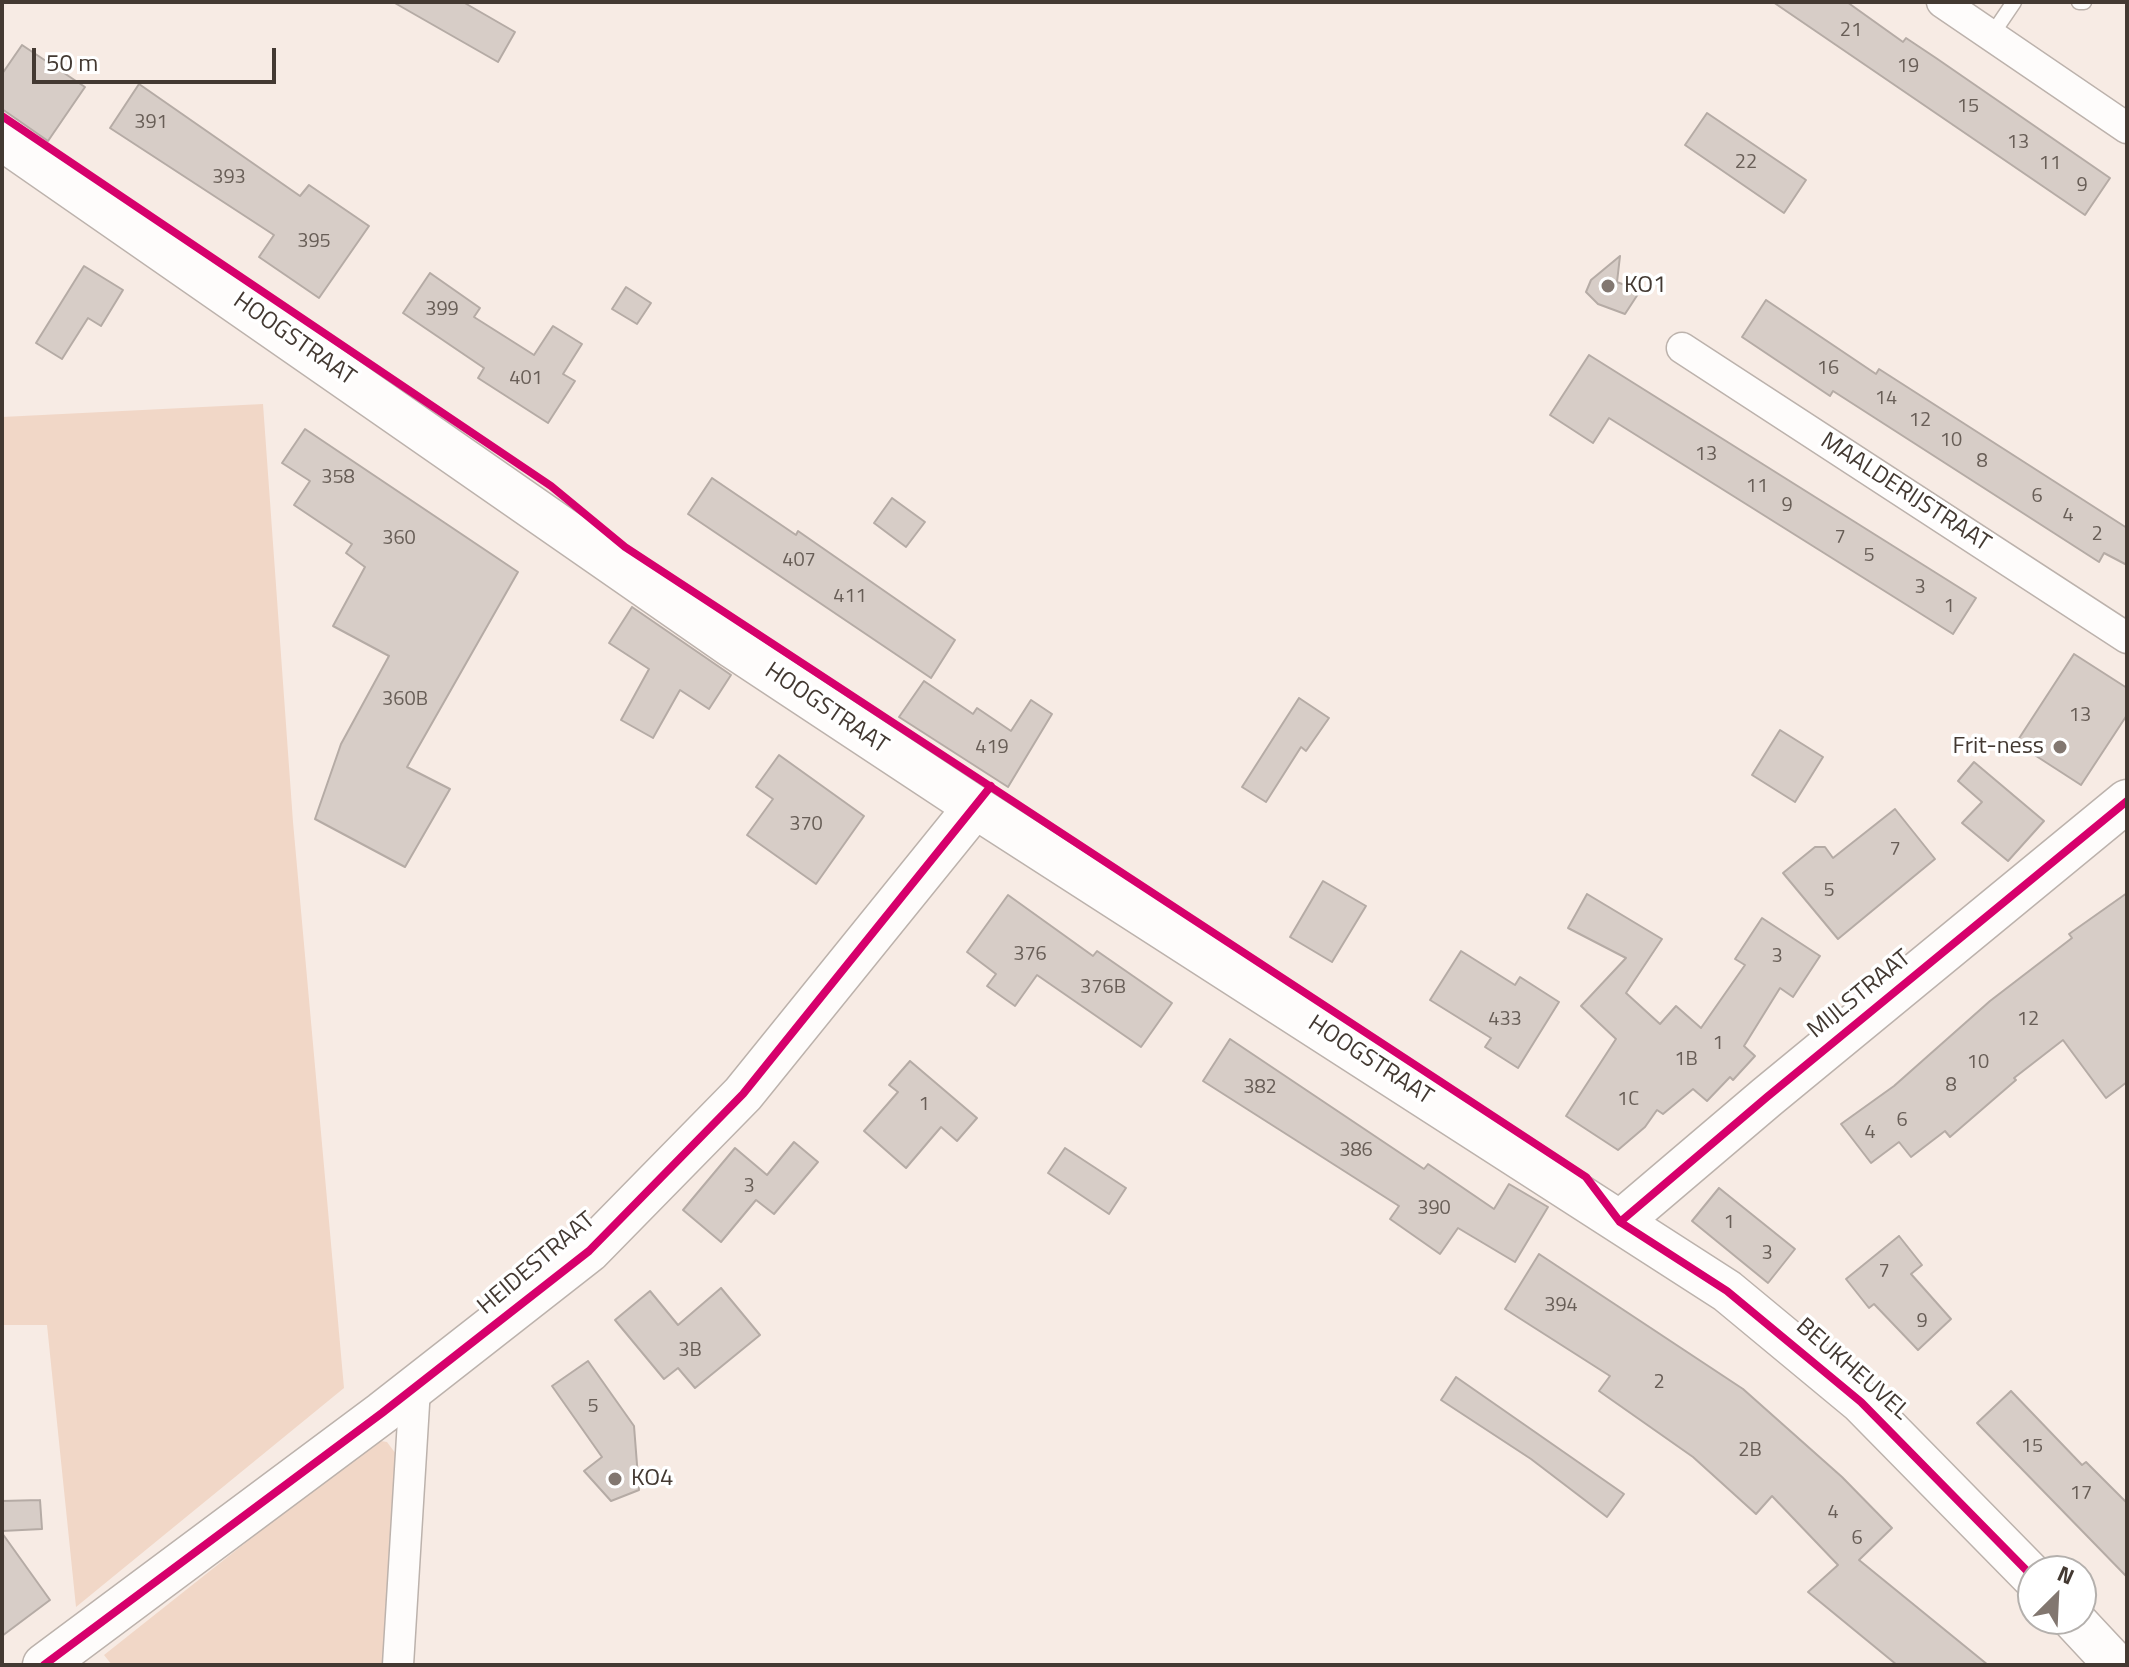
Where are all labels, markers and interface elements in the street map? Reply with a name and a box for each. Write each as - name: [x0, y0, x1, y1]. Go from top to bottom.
- house number: 21: [1840, 19, 1862, 43]
- scale bar: [36, 32, 280, 82]
- text: 50 m: [46, 44, 98, 80]
- house number: 19: [1897, 55, 1919, 79]
- house number: 15: [1957, 95, 1979, 119]
- house number: 391: [134, 111, 168, 135]
- house number: 13: [2007, 131, 2029, 155]
- house number: 22: [1735, 151, 1757, 175]
- house number: 11: [2039, 152, 2061, 176]
- house number: 393: [212, 166, 246, 190]
- house number: 9: [2076, 174, 2088, 198]
- house number: 395: [297, 230, 331, 254]
- place label: KO1: [1624, 272, 1667, 300]
- marker: KO1: [1599, 277, 1617, 295]
- street label: HOOGSTRAAT: [227, 287, 361, 393]
- house number: 399: [425, 298, 459, 322]
- house number: 16: [1817, 357, 1839, 381]
- house number: 401: [509, 367, 543, 391]
- house number: 14: [1875, 387, 1897, 411]
- house number: 12: [1909, 409, 1931, 433]
- street label: MAALDERIJSTRAAT: [1815, 427, 1995, 559]
- house number: 10: [1940, 429, 1962, 453]
- house number: 13: [1695, 443, 1717, 467]
- house number: 8: [1976, 450, 1988, 474]
- house number: 358: [321, 466, 355, 490]
- house number: 11: [1746, 475, 1768, 499]
- house number: 6: [2031, 485, 2043, 509]
- house number: 9: [1781, 494, 1793, 518]
- house number: 4: [2062, 504, 2074, 528]
- house number: 2: [2091, 523, 2103, 547]
- house number: 7: [1834, 526, 1846, 550]
- house number: 360: [382, 527, 416, 551]
- house number: 5: [1863, 544, 1875, 568]
- house number: 407: [782, 549, 816, 573]
- house number: 3: [1914, 576, 1926, 600]
- house number: 411: [833, 585, 867, 609]
- house number: 1: [1943, 595, 1955, 619]
- street label: HOOGSTRAAT: [759, 657, 893, 761]
- house number: 360B: [382, 688, 428, 712]
- house number: 13: [2069, 704, 2091, 728]
- place label: Frit-ness: [1953, 733, 2044, 761]
- house number: 419: [975, 736, 1009, 760]
- marker: Frit-ness: [2051, 738, 2069, 756]
- house number: 370: [789, 813, 823, 837]
- house number: 7: [1889, 838, 1901, 862]
- house number: 5: [1823, 879, 1835, 903]
- house number: 376: [1013, 943, 1047, 967]
- house number: 3: [1771, 945, 1783, 969]
- street label: MIJLSTRAAT: [1802, 945, 1918, 1045]
- house number: 376B: [1080, 976, 1126, 1000]
- house number: 433: [1488, 1008, 1522, 1032]
- house number: 12: [2017, 1008, 2039, 1032]
- street label: HOOGSTRAAT: [1302, 1010, 1438, 1112]
- house number: 1: [1712, 1032, 1724, 1056]
- house number: 1B: [1674, 1048, 1698, 1072]
- house number: 10: [1967, 1051, 1989, 1075]
- house number: 8: [1945, 1074, 1957, 1098]
- house number: 382: [1243, 1076, 1277, 1100]
- house number: 1C: [1617, 1088, 1639, 1112]
- house number: 1: [918, 1093, 930, 1117]
- house number: 6: [1896, 1109, 1908, 1133]
- house number: 4: [1864, 1121, 1876, 1145]
- house number: 386: [1339, 1139, 1373, 1163]
- house number: 3: [743, 1175, 755, 1199]
- house number: 390: [1417, 1197, 1451, 1221]
- street label: HEIDESTRAAT: [472, 1207, 602, 1321]
- house number: 1: [1723, 1211, 1735, 1235]
- house number: 3: [1761, 1242, 1773, 1266]
- house number: 7: [1878, 1260, 1890, 1284]
- house number: 394: [1544, 1294, 1578, 1318]
- house number: 9: [1916, 1310, 1928, 1334]
- street label: BEUKHEUVEL: [1789, 1313, 1915, 1427]
- house number: 3B: [678, 1339, 702, 1363]
- house number: 2: [1653, 1371, 1665, 1395]
- house number: 5: [587, 1395, 599, 1419]
- house number: 15: [2021, 1435, 2043, 1459]
- house number: 2B: [1738, 1439, 1762, 1463]
- place label: KO4: [631, 1465, 674, 1493]
- marker: KO4: [606, 1470, 624, 1488]
- house number: 17: [2070, 1482, 2092, 1506]
- house number: 4: [1827, 1501, 1839, 1525]
- house number: 6: [1851, 1527, 1863, 1551]
- north arrow: [2017, 1555, 2097, 1635]
- text: N: [2052, 1556, 2080, 1594]

